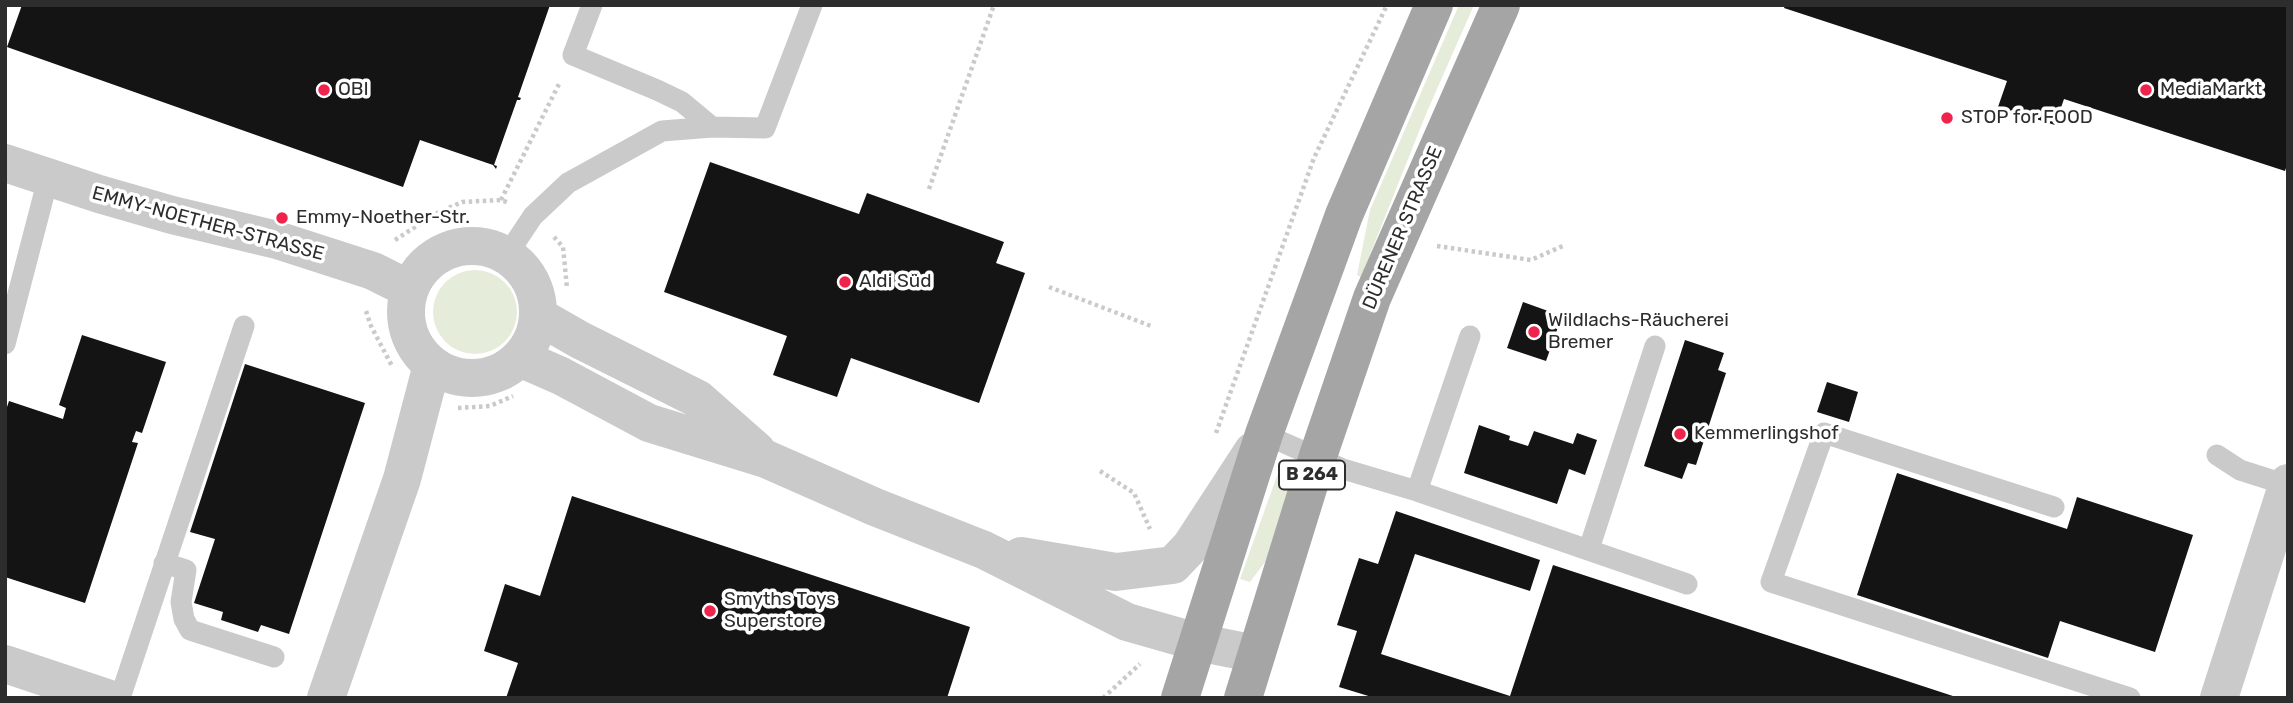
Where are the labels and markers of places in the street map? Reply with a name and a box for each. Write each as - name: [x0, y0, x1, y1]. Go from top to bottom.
- place label: OBI: [338, 79, 369, 101]
- place label: MediaMarkt: [2160, 79, 2262, 101]
- marker: OBI: [316, 82, 332, 98]
- marker: MediaMarkt: [2138, 82, 2154, 98]
- place label: STOP for FOOD: [1961, 107, 2093, 129]
- marker: STOP for FOOD: [1939, 110, 1955, 126]
- place label: Emmy-Noether-Str.: [296, 207, 470, 229]
- marker: Emmy-Noether-Str.: [274, 210, 290, 226]
- place label: Aldi Süd: [859, 271, 931, 293]
- marker: Aldi Süd: [837, 274, 853, 290]
- place label: Wildlachs-Räucherei Bremer: [1548, 310, 1729, 354]
- marker: Wildlachs-Räucherei Bremer: [1526, 324, 1542, 340]
- place label: Kemmerlingshof: [1694, 423, 1839, 445]
- marker: Kemmerlingshof: [1672, 426, 1688, 442]
- place label: Smyths Toys Superstore: [724, 589, 836, 633]
- marker: Smyths Toys Superstore: [702, 603, 718, 619]

